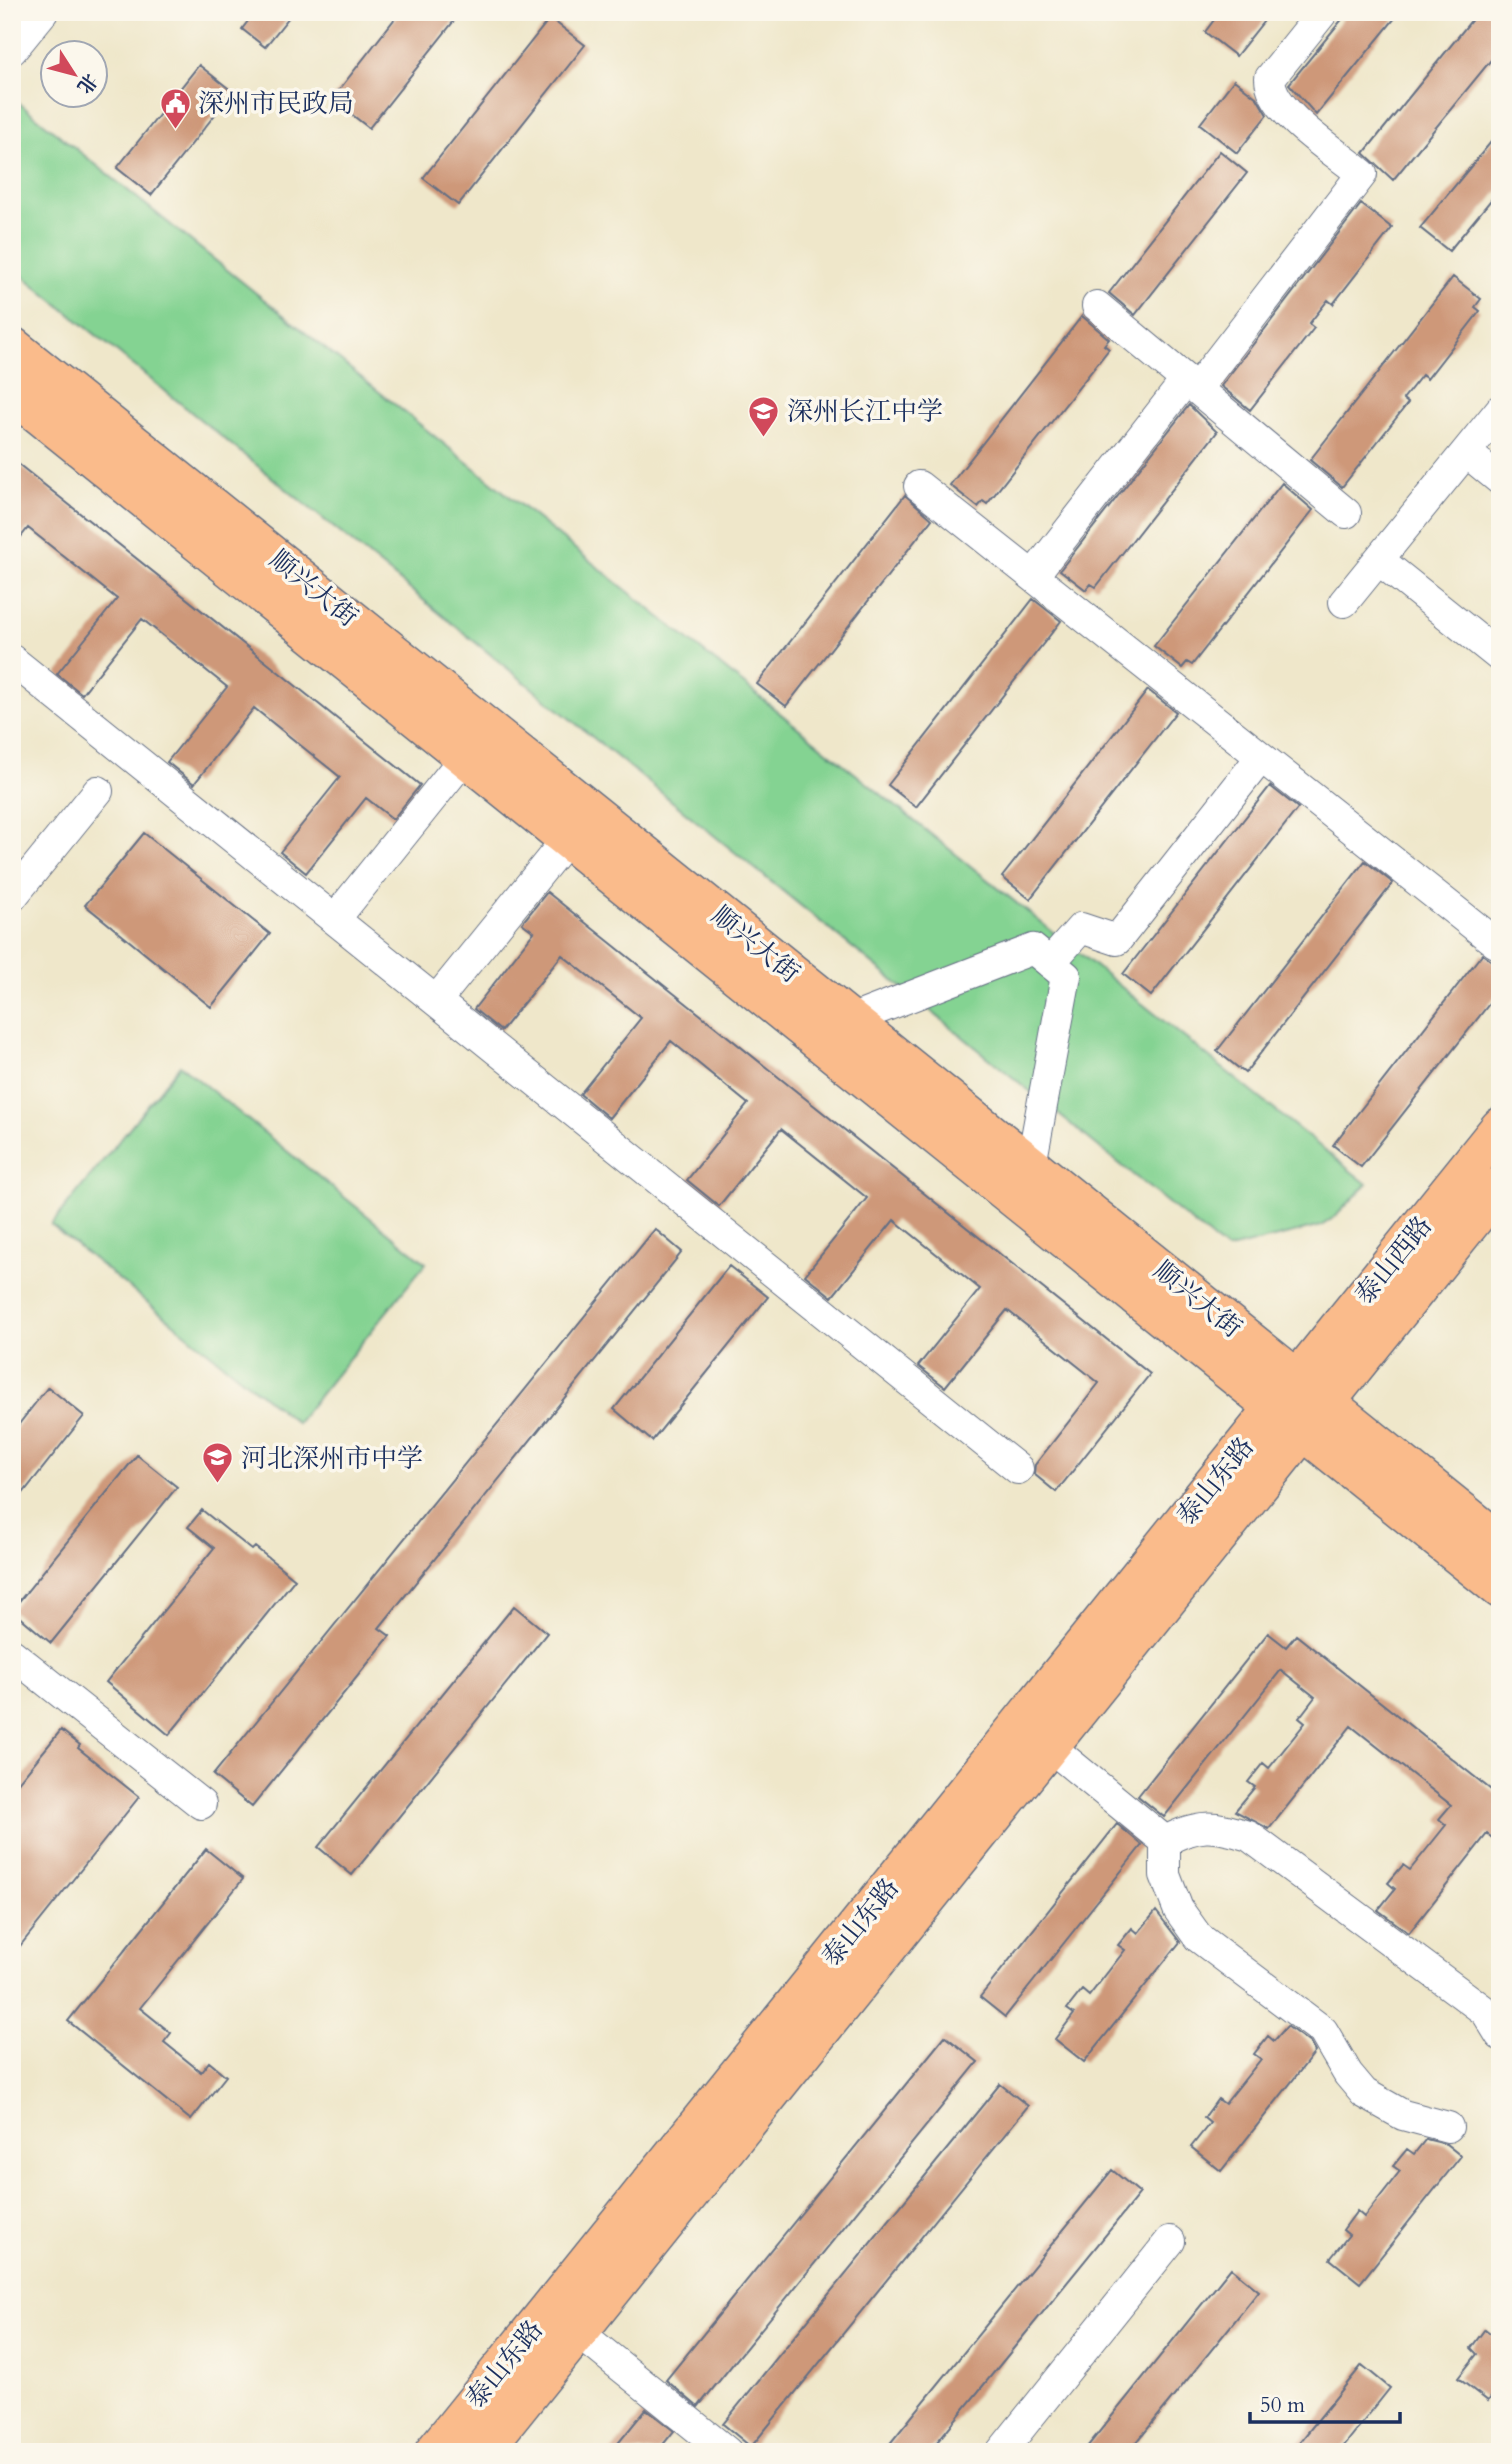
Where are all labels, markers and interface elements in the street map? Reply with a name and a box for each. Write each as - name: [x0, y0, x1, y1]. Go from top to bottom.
- north arrow: [38, 38, 108, 108]
- text: 北: [71, 68, 103, 99]
- public building icon: 深州市民政局: [158, 86, 192, 130]
- place label: 深州市民政局: [198, 86, 354, 121]
- school or university icon: 深州长江中学: [747, 394, 781, 438]
- place label: 深州长江中学: [787, 394, 943, 429]
- street label: 顺兴大街: [262, 542, 365, 635]
- street label: 顺兴大街: [704, 898, 807, 991]
- street label: 泰山西路: [1347, 1209, 1440, 1312]
- street label: 顺兴大街: [1146, 1253, 1249, 1346]
- street label: 泰山东路: [1169, 1430, 1262, 1533]
- school or university icon: 河北深州市中学: [201, 1441, 235, 1485]
- place label: 河北深州市中学: [241, 1441, 423, 1476]
- street label: 泰山东路: [814, 1871, 907, 1974]
- street label: 泰山东路: [458, 2313, 551, 2416]
- scale bar: [1250, 2380, 1400, 2424]
- text: 50 m: [1260, 2391, 1305, 2420]

